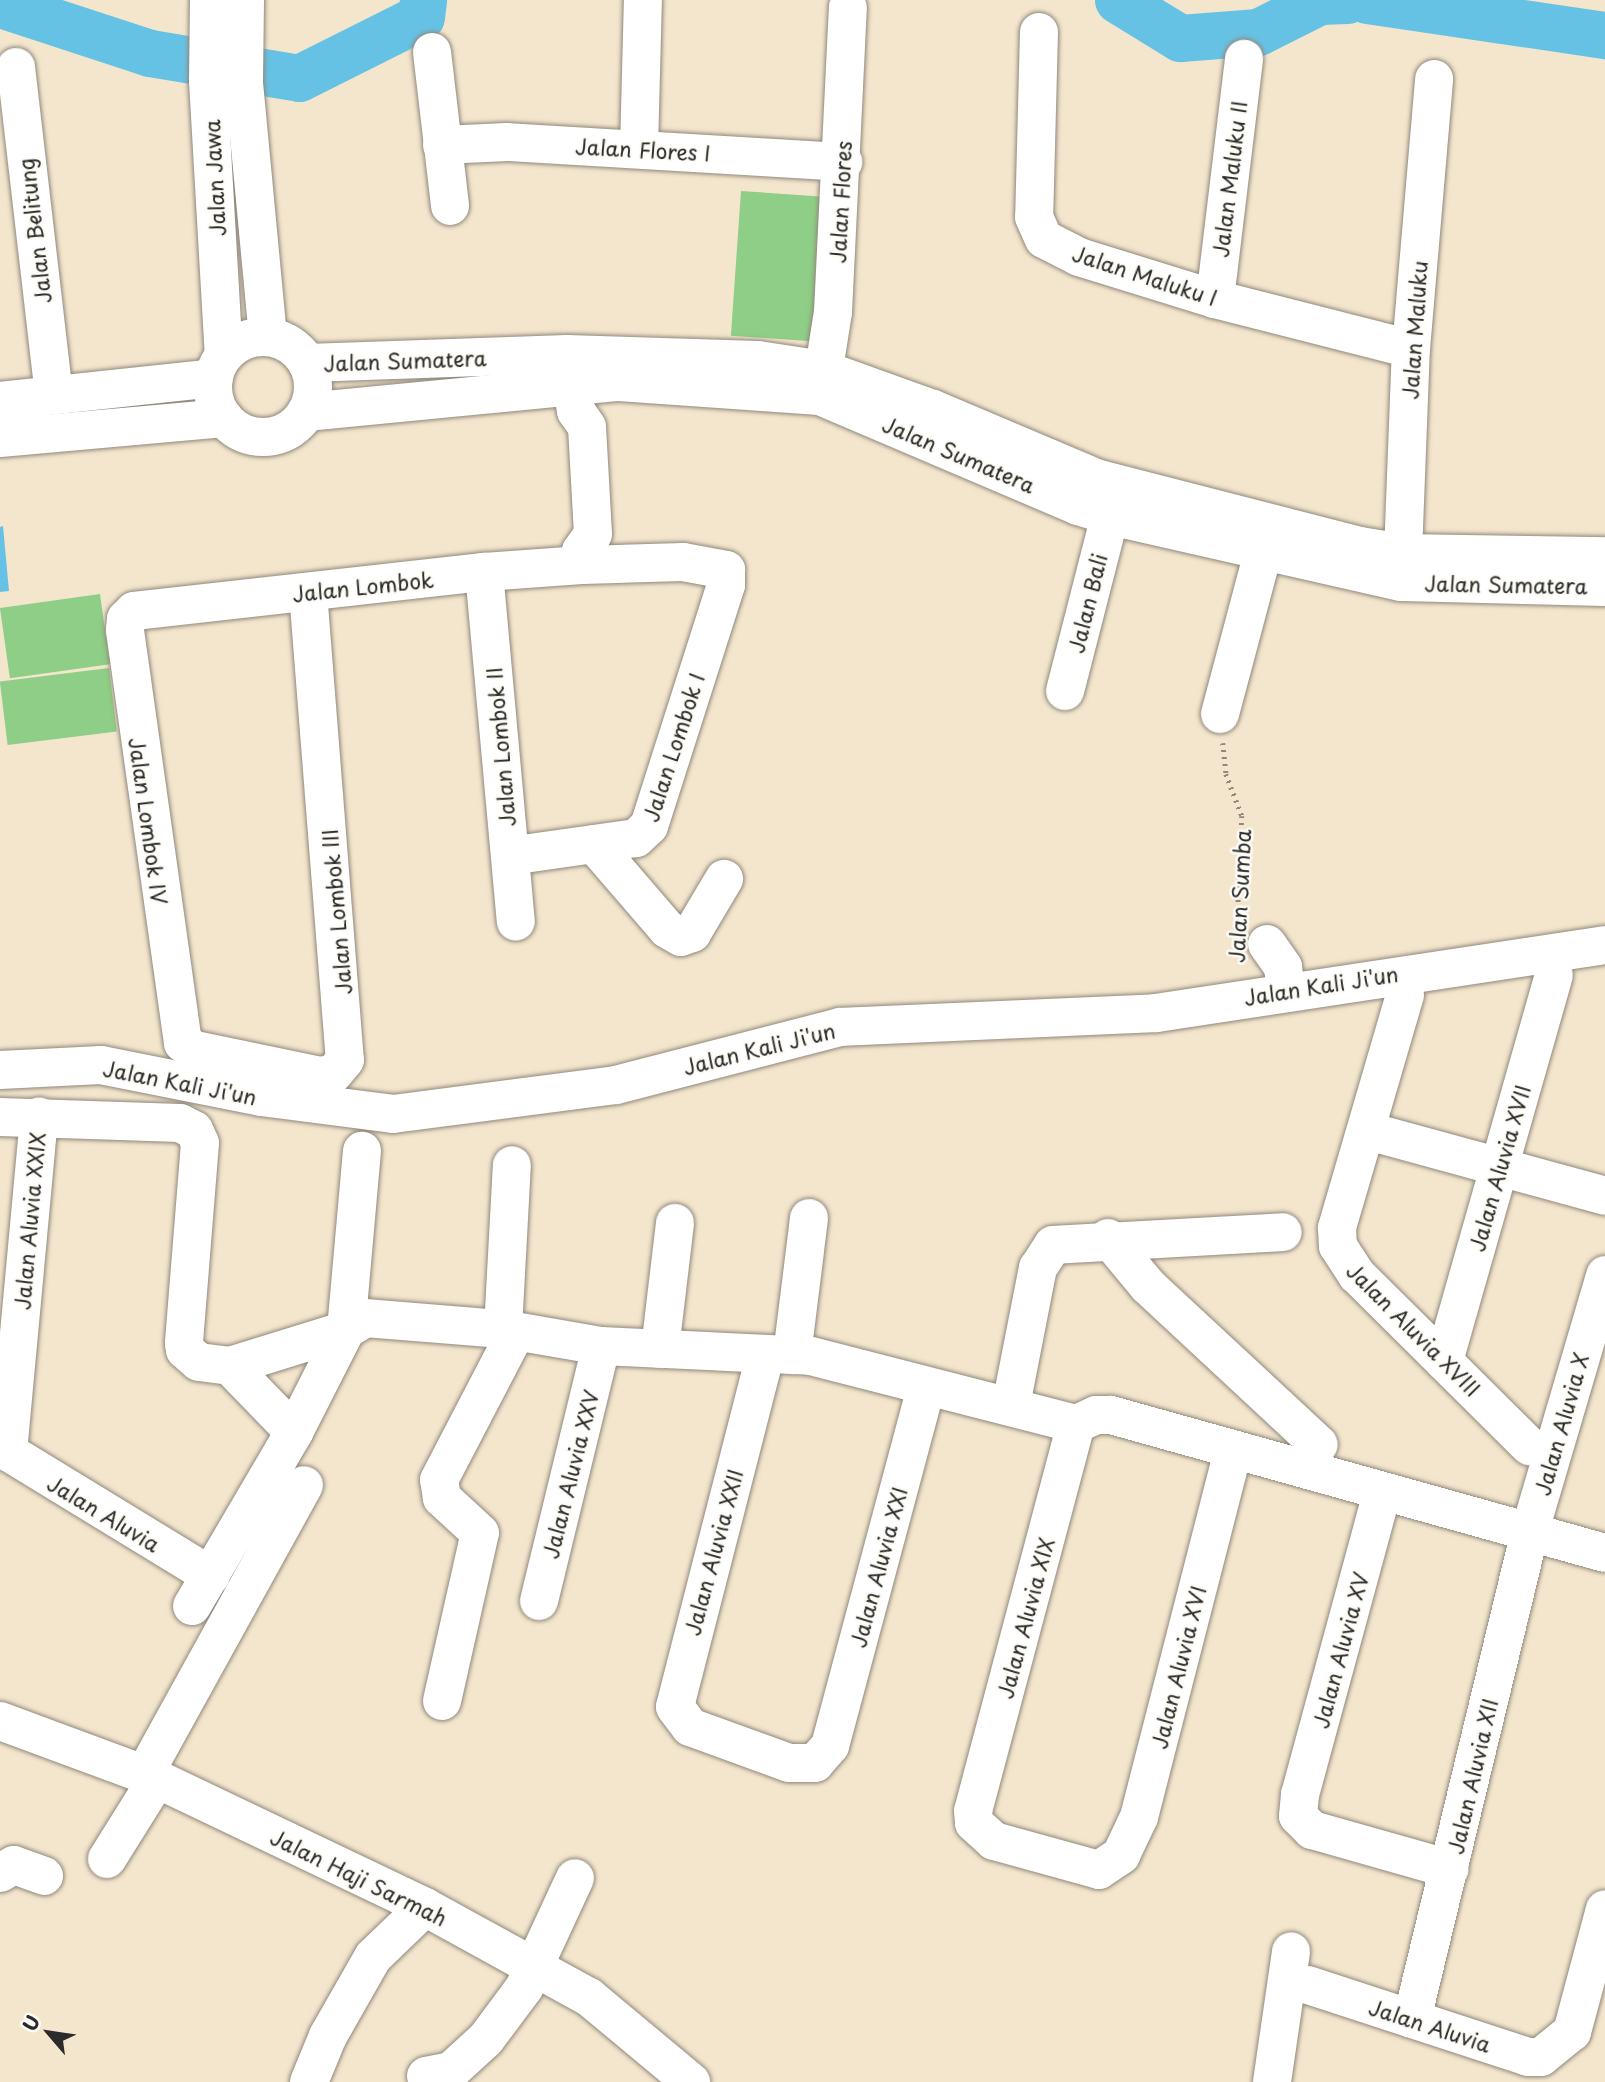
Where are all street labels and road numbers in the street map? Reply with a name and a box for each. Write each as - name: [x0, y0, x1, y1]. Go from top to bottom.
- street label: Jalan Maluku II: [1207, 99, 1251, 259]
- street label: Jalan Jawa: [198, 119, 230, 237]
- street label: Jalan Flores I: [575, 133, 711, 165]
- street label: Jalan Flores: [824, 140, 856, 264]
- street label: Jalan Belitung: [13, 157, 55, 305]
- street label: Jalan Maluku I: [1069, 239, 1221, 311]
- street label: Jalan Maluku: [1397, 260, 1431, 400]
- street label: Jalan Sumatera: [323, 345, 487, 375]
- street label: Jalan Sumatera: [879, 411, 1039, 497]
- street label: Jalan Bali: [1062, 550, 1112, 656]
- street label: Jalan Lombok: [291, 566, 435, 606]
- street label: Jalan Sumatera: [1424, 570, 1588, 598]
- street label: Jalan Lombok II: [480, 665, 520, 829]
- street label: Jalan Lombok I: [637, 669, 709, 825]
- street label: Jalan Lombok IV: [125, 735, 173, 907]
- street label: Jalan Lombok III: [316, 827, 356, 997]
- street label: Jalan Sumba: [1223, 828, 1255, 964]
- street label: Jalan Kali Ji'un: [1241, 960, 1401, 1010]
- street label: Jalan Kali Ji'un: [679, 1017, 839, 1079]
- street label: Jalan Kali Ji'un: [100, 1055, 260, 1109]
- street label: Jalan Aluvia XVII: [1463, 1081, 1535, 1255]
- street label: Jalan Aluvia XXIX: [9, 1130, 49, 1312]
- street label: Jalan Aluvia XVIII: [1341, 1256, 1487, 1402]
- street label: Jalan Aluvia X: [1528, 1349, 1594, 1499]
- street label: Jalan Aluvia XXV: [536, 1386, 604, 1562]
- street label: Jalan Aluvia XXII: [678, 1465, 748, 1639]
- street label: Jalan Aluvia: [43, 1469, 165, 1557]
- street label: Jalan Aluvia XXI: [844, 1483, 912, 1651]
- street label: Jalan Aluvia XIX: [991, 1534, 1059, 1702]
- street label: Jalan Aluvia XV: [1307, 1568, 1373, 1732]
- street label: Jalan Aluvia XVI: [1145, 1582, 1211, 1752]
- street label: Jalan Aluvia XII: [1442, 1695, 1502, 1857]
- street label: Jalan Haji Sarmah: [267, 1823, 451, 1931]
- street label: Jalan Aluvia: [1365, 1993, 1495, 2057]

